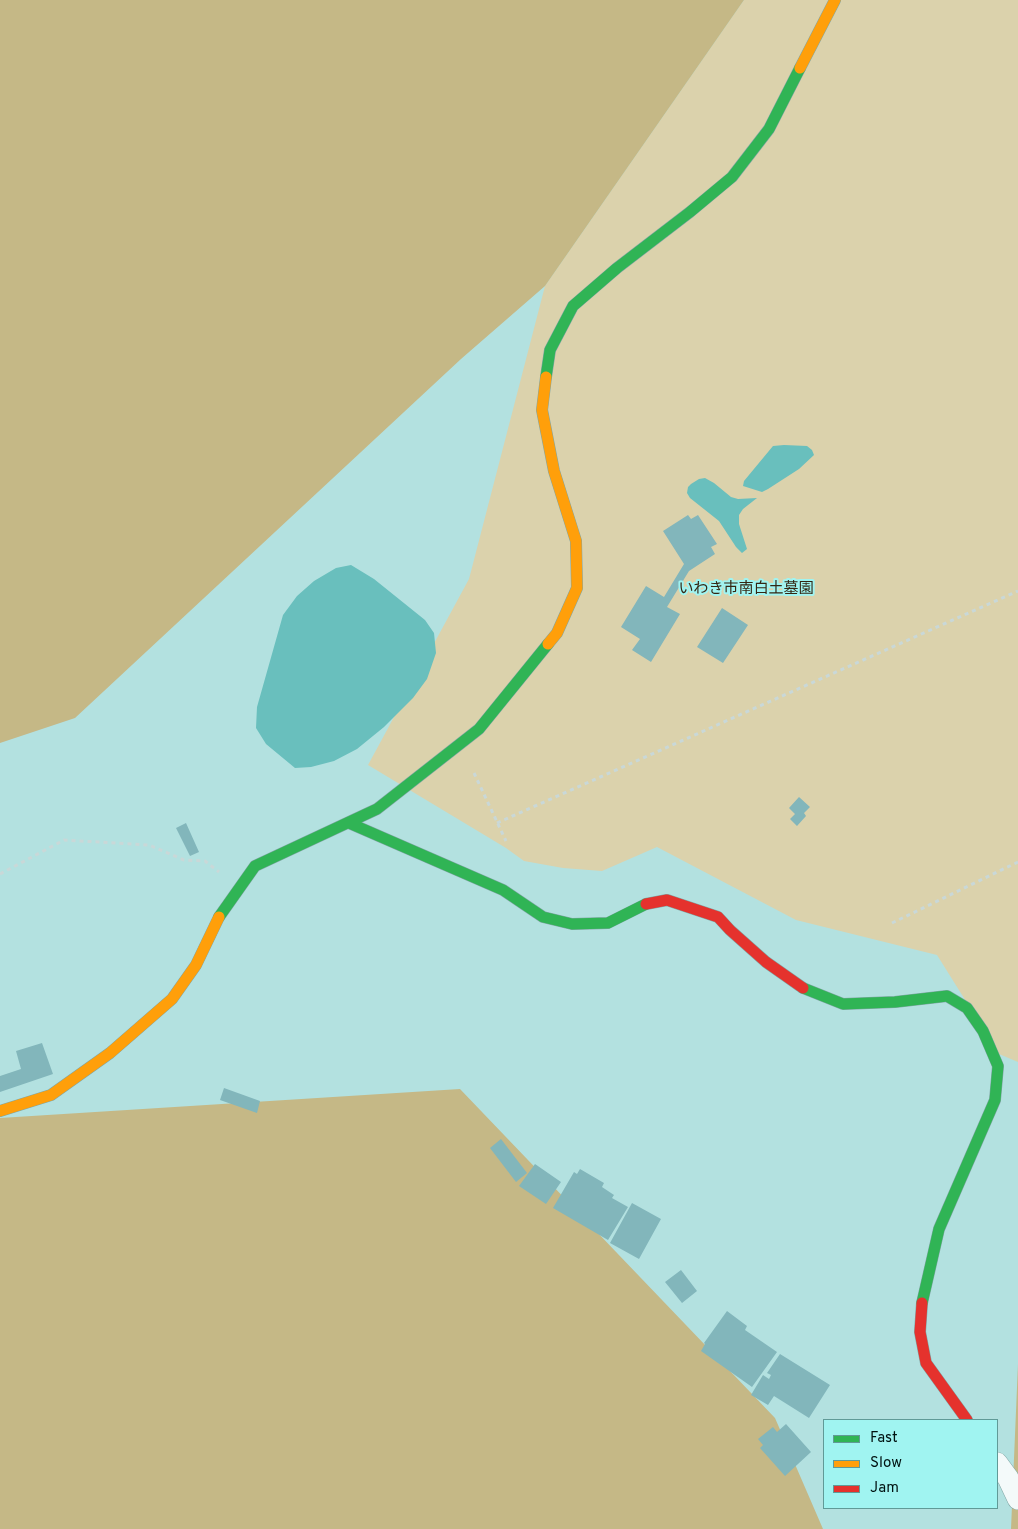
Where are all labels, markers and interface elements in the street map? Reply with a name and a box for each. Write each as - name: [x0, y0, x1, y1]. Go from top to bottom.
- park label: いわき市南白土墓園: [679, 581, 813, 599]
- legend: [823, 1419, 998, 1509]
- text: Fast: [870, 1429, 898, 1448]
- text: Slow: [870, 1454, 902, 1473]
- text: Jam: [870, 1479, 899, 1498]

